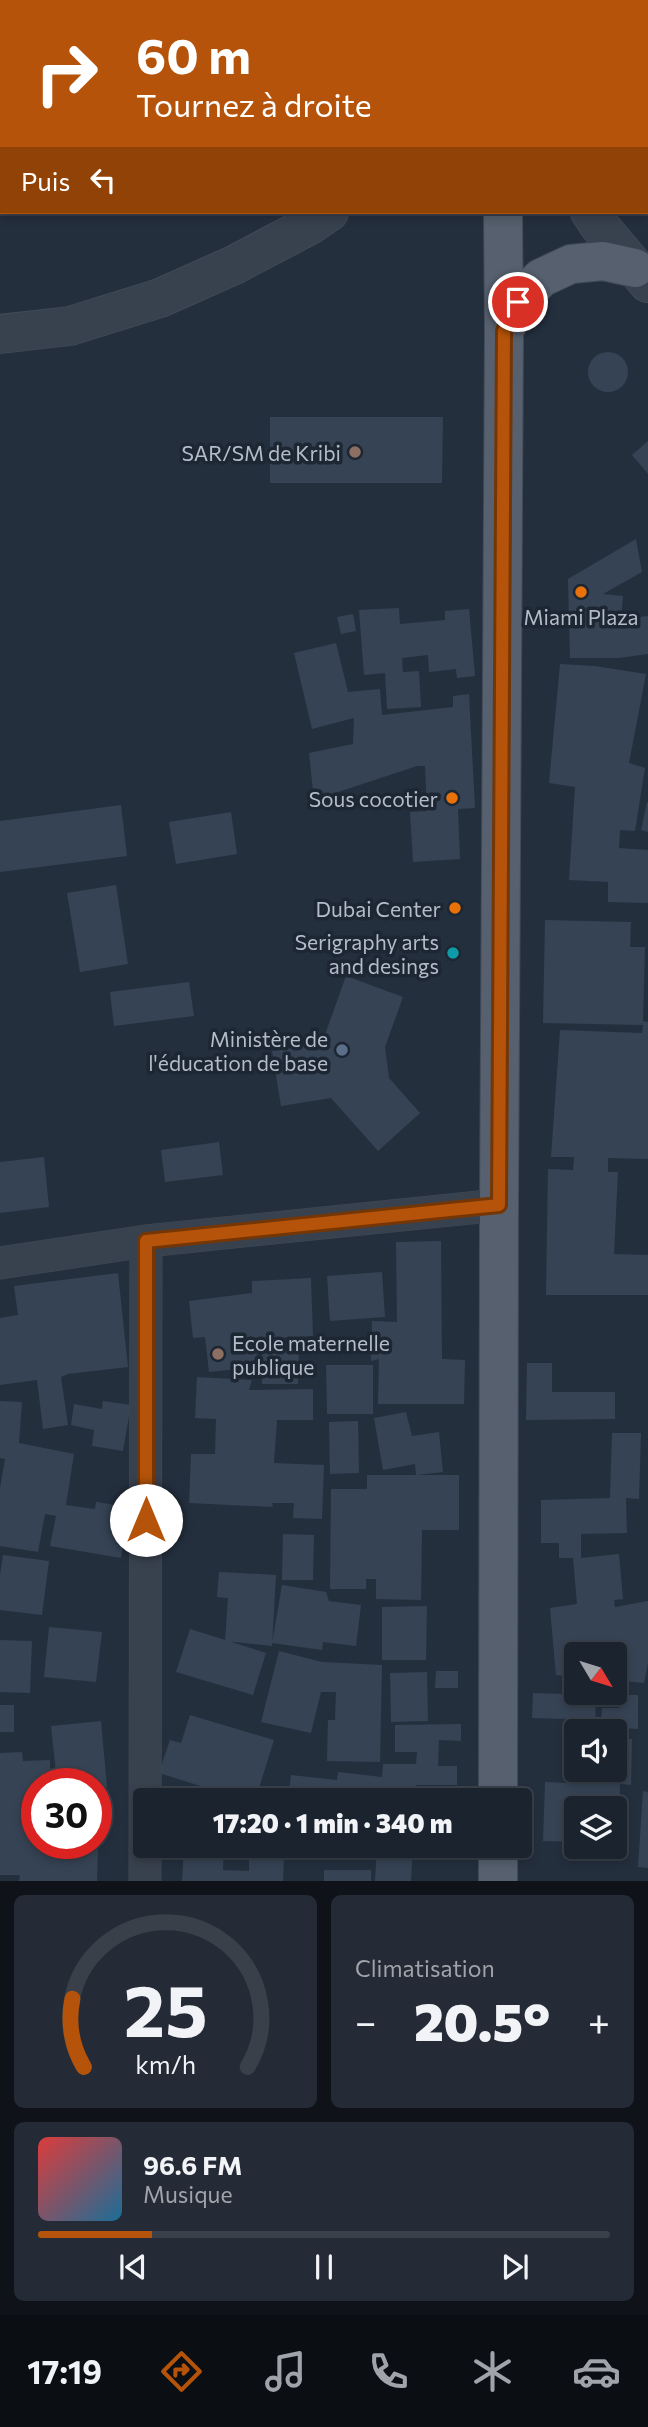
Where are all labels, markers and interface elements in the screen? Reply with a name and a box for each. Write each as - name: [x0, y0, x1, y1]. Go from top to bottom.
- text: 60 m: [136, 24, 251, 84]
- icon: right: [21, 28, 112, 119]
- text: Tournez à droite: [136, 84, 372, 124]
- icon: left: [84, 161, 122, 199]
- text: Puis: [21, 165, 70, 196]
- pin: [488, 272, 548, 332]
- icon: arrive: [499, 283, 537, 321]
- place label: SAR/SM de Kribi: [181, 440, 341, 465]
- marker: SAR/SM de Kribi: [347, 444, 363, 460]
- marker: Miami Plaza: [573, 584, 589, 600]
- place label: Miami Plaza: [523, 604, 639, 629]
- place label: Sous cocotier: [309, 786, 438, 811]
- marker: Sous cocotier: [444, 790, 460, 806]
- place label: Dubai Center: [316, 896, 441, 921]
- marker: Dubai Center: [447, 900, 463, 916]
- place label: Serigraphy arts and desings: [295, 929, 439, 978]
- marker: Serigraphy arts and desings: [445, 945, 461, 961]
- place label: Ministère de l'éducation de base: [148, 1026, 328, 1075]
- marker: Ministère de l'éducation de base: [334, 1042, 350, 1058]
- place label: Ecole maternelle publique: [232, 1330, 390, 1379]
- marker: Ecole maternelle publique: [210, 1346, 226, 1362]
- position arrow: [109, 1483, 183, 1557]
- north arrow: [564, 1642, 626, 1704]
- map controls: [564, 1642, 627, 1859]
- button: sound: [564, 1719, 627, 1782]
- speed limit sign: 30: [21, 1768, 112, 1859]
- button: layers: [564, 1796, 627, 1859]
- text: 17:20 · 1 min · 340 m: [213, 1807, 452, 1838]
- text: Climatisation: [355, 1954, 495, 1982]
- text: 25: [124, 1964, 207, 2053]
- text: 20.5°: [414, 1988, 550, 2052]
- text: −: [355, 1997, 377, 2044]
- text: +: [588, 1997, 610, 2044]
- text: km/h: [135, 2049, 196, 2079]
- text: 96.6 FM: [143, 2149, 242, 2180]
- text: Musique: [143, 2180, 233, 2208]
- icon: previous: [114, 2248, 152, 2286]
- icon: pause: [305, 2248, 343, 2286]
- icon: next: [496, 2248, 534, 2286]
- icon: directions: [157, 2347, 206, 2396]
- icon: music: [261, 2347, 310, 2396]
- icon: phone: [364, 2347, 413, 2396]
- icon: climate: [468, 2347, 517, 2396]
- icon: car: [572, 2347, 621, 2396]
- text: 17:19: [27, 2351, 102, 2391]

